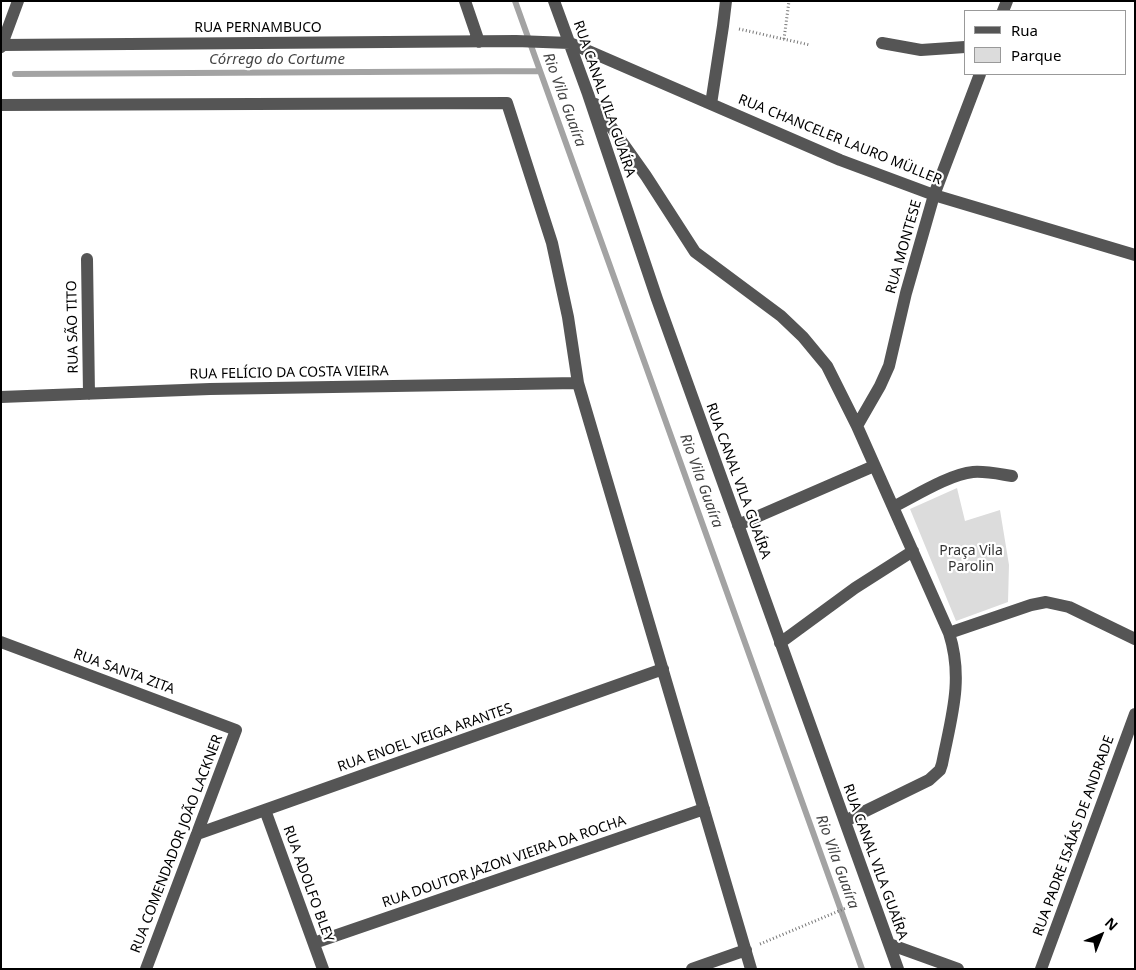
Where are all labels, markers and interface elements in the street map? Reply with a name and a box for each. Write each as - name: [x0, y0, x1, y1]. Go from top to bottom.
- legend: [964, 10, 1126, 75]
- street label: RUA CANAL VILA GUAÍRA: [569, 19, 639, 179]
- street label: RUA PERNAMBUCO: [194, 20, 322, 36]
- text: Rua: [1011, 20, 1038, 40]
- text: Parque: [1011, 45, 1061, 65]
- water label: Córrego do Cortume: [209, 51, 345, 69]
- water label: Rio Vila Guaíra: [539, 51, 589, 149]
- street label: RUA CHANCELER LAURO MÜLLER: [736, 91, 944, 189]
- street label: RUA MONTESE: [883, 198, 925, 296]
- street label: RUA SÃO TITO: [64, 280, 82, 374]
- street label: RUA FELÍCIO DA COSTA VIEIRA: [189, 363, 389, 383]
- street label: RUA CANAL VILA GUAÍRA: [702, 401, 774, 561]
- water label: Rio Vila Guaíra: [676, 432, 726, 530]
- park label: Praça Vila Parolin: [939, 543, 1003, 576]
- street label: RUA SANTA ZITA: [71, 646, 177, 698]
- street label: RUA ENOEL VEIGA ARANTES: [335, 700, 515, 776]
- street label: RUA COMENDADOR JOÃO LACKNER: [127, 732, 227, 956]
- street label: RUA PADRE ISAÍAS DE ANDRADE: [1030, 734, 1118, 938]
- street label: RUA CANAL VILA GUAÍRA: [839, 782, 911, 942]
- street label: RUA DOUTOR JAZON VIEIRA DA ROCHA: [380, 812, 628, 912]
- water label: Rio Vila Guaíra: [812, 813, 862, 911]
- street label: RUA ADOLFO BLEY: [279, 823, 337, 945]
- north arrow: [1076, 910, 1126, 960]

